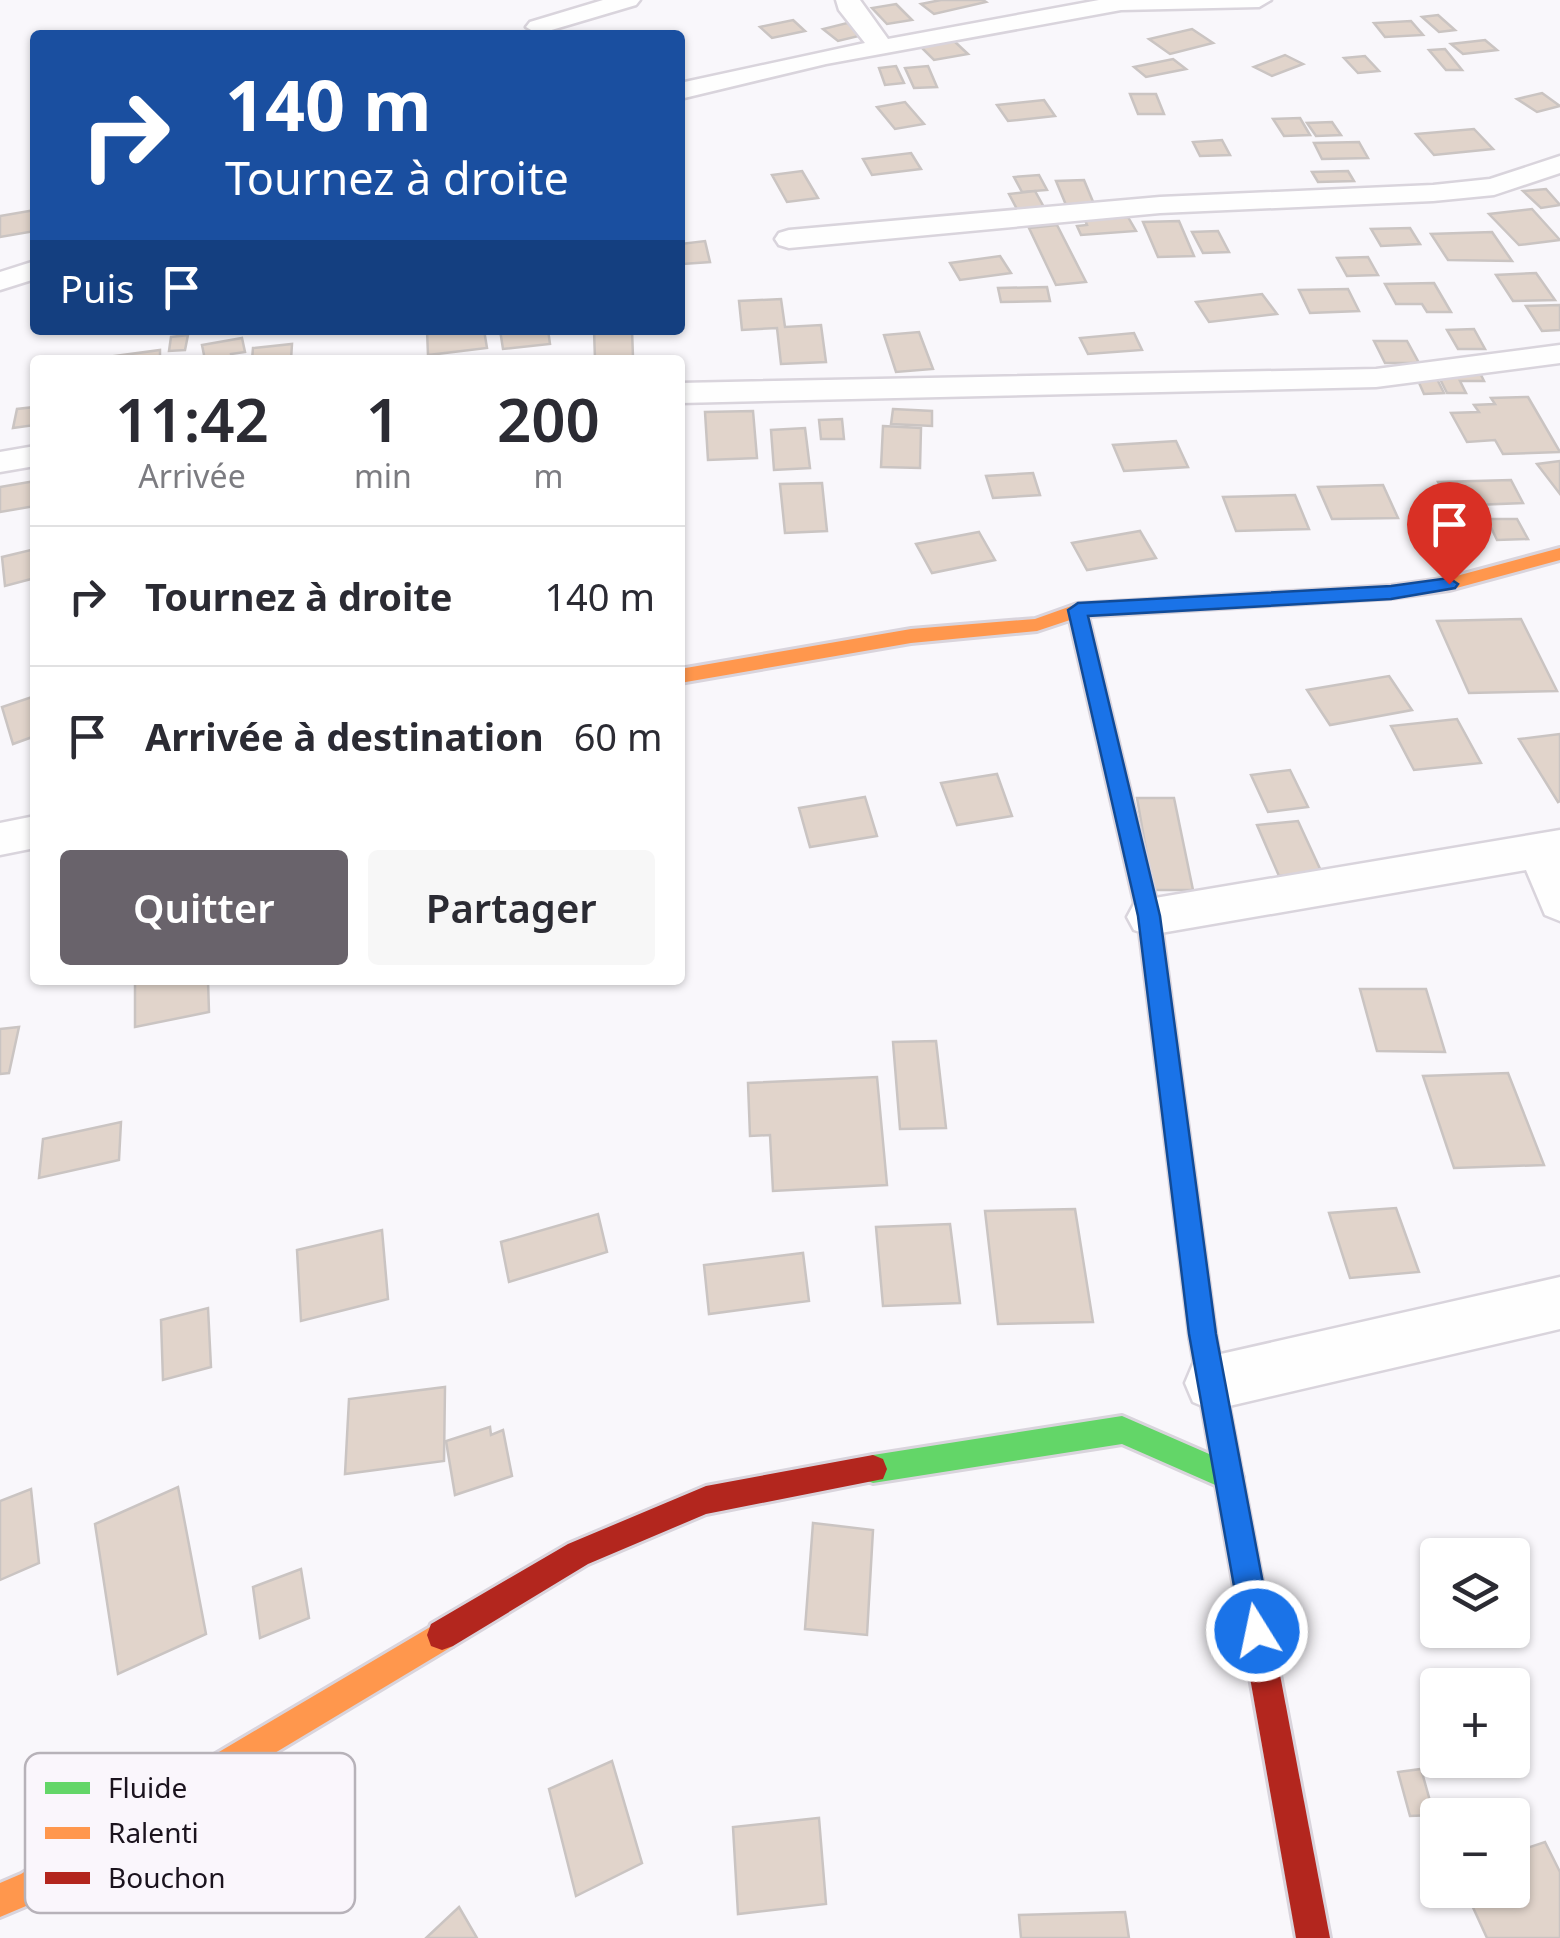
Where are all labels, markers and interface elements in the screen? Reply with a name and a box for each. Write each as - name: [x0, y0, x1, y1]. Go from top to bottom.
- text: 140 m: [225, 56, 432, 152]
- icon: right: [60, 70, 190, 200]
- text: Tournez à droite: [225, 147, 569, 208]
- icon: arrive: [154, 260, 209, 315]
- text: Puis: [60, 262, 134, 314]
- text: 11:42: [115, 378, 269, 460]
- text: 1: [366, 378, 400, 460]
- text: 200: [497, 378, 600, 460]
- text: Arrivée: [138, 454, 246, 497]
- text: min: [354, 454, 412, 497]
- text: m: [533, 454, 563, 497]
- pin: [1407, 482, 1492, 585]
- icon: arrive: [1422, 497, 1477, 552]
- icon: right: [60, 569, 115, 624]
- text: Tournez à droite: [145, 570, 453, 622]
- text: 140 m: [544, 570, 655, 622]
- icon: arrive: [60, 709, 115, 764]
- text: Arrivée à destination: [145, 710, 544, 762]
- text: 60 m: [574, 710, 663, 762]
- button: Quitter: [60, 850, 348, 965]
- button: Partager: [368, 850, 655, 965]
- map controls: [1420, 1538, 1530, 1908]
- button: layers: [1420, 1538, 1530, 1648]
- position arrow: [1205, 1579, 1309, 1683]
- button: +: [1420, 1668, 1530, 1778]
- legend: [25, 1753, 355, 1913]
- text: Fluide: [108, 1768, 187, 1806]
- button: −: [1420, 1798, 1530, 1908]
- text: Ralenti: [108, 1813, 199, 1851]
- text: Bouchon: [108, 1858, 225, 1896]

